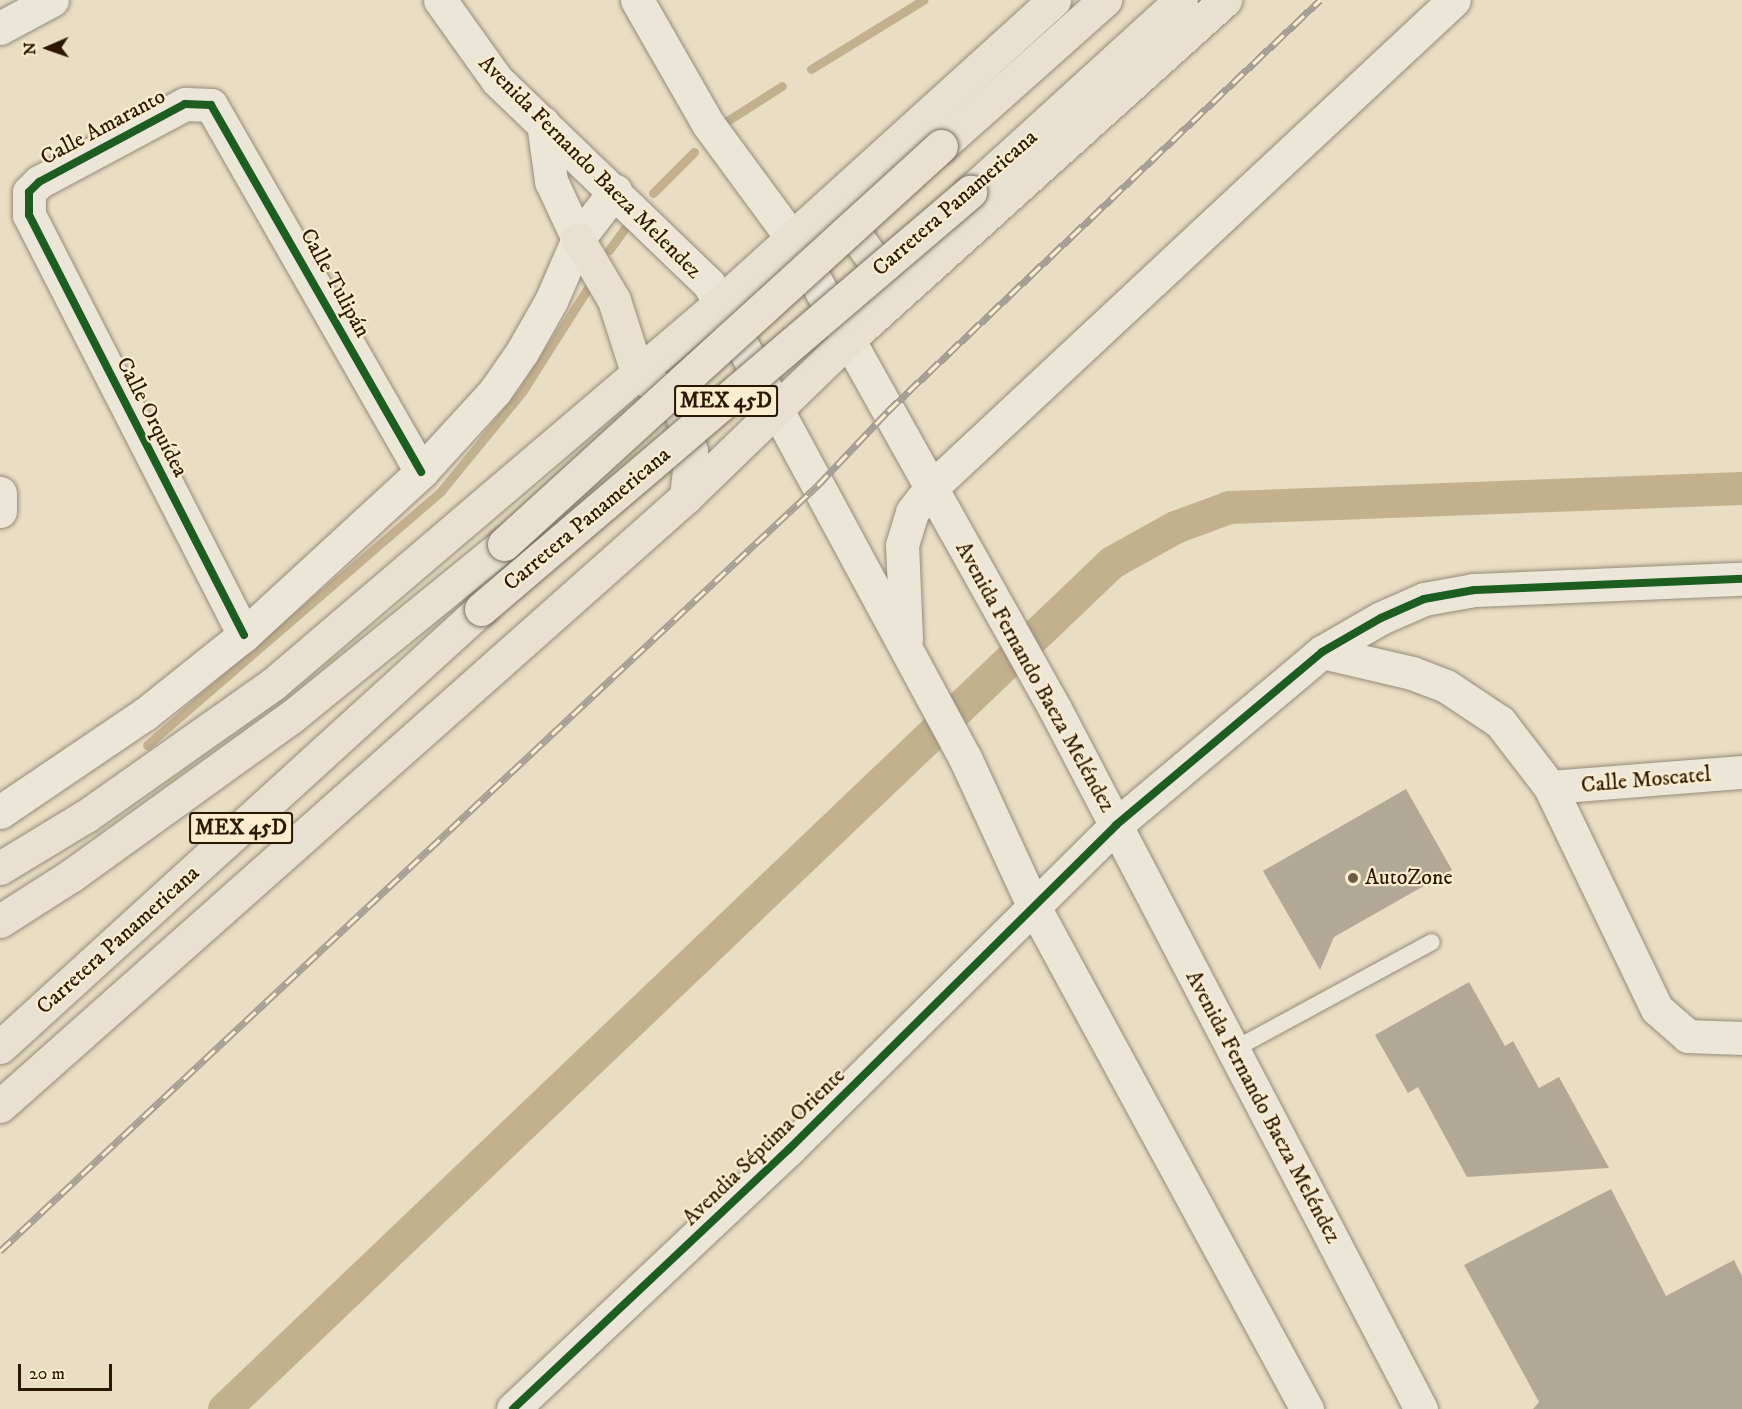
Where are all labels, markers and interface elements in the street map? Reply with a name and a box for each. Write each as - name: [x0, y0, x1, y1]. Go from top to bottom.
- north arrow: [18, 18, 78, 78]
- text: N: [20, 42, 40, 56]
- street label: Avenida Fernando Baeza Melendez: [473, 50, 707, 284]
- street label: Calle Amaranto: [36, 83, 170, 171]
- street label: Carretera Panamericana: [867, 124, 1043, 282]
- street label: Calle Tulipán: [294, 224, 376, 342]
- street label: Calle Orquídea: [110, 353, 194, 481]
- road number: MEX 45D: [674, 383, 778, 419]
- street label: Carretera Panamericana: [498, 441, 676, 597]
- street label: Avenida Fernando Baeza Meléndez: [950, 537, 1120, 817]
- street label: Calle Moscatel: [1580, 761, 1712, 799]
- road number: MEX 45D: [188, 810, 294, 846]
- street label: Carretera Panamericana: [31, 860, 205, 1020]
- place label: AutoZone: [1365, 865, 1453, 891]
- marker: AutoZone: [1346, 871, 1360, 885]
- street label: Avenida Fernando Baeza Meléndez: [1180, 966, 1346, 1248]
- street label: Avendia Séptima Oriente: [677, 1063, 851, 1231]
- scale bar: [21, 1352, 116, 1390]
- text: 20 m: [29, 1363, 65, 1385]

